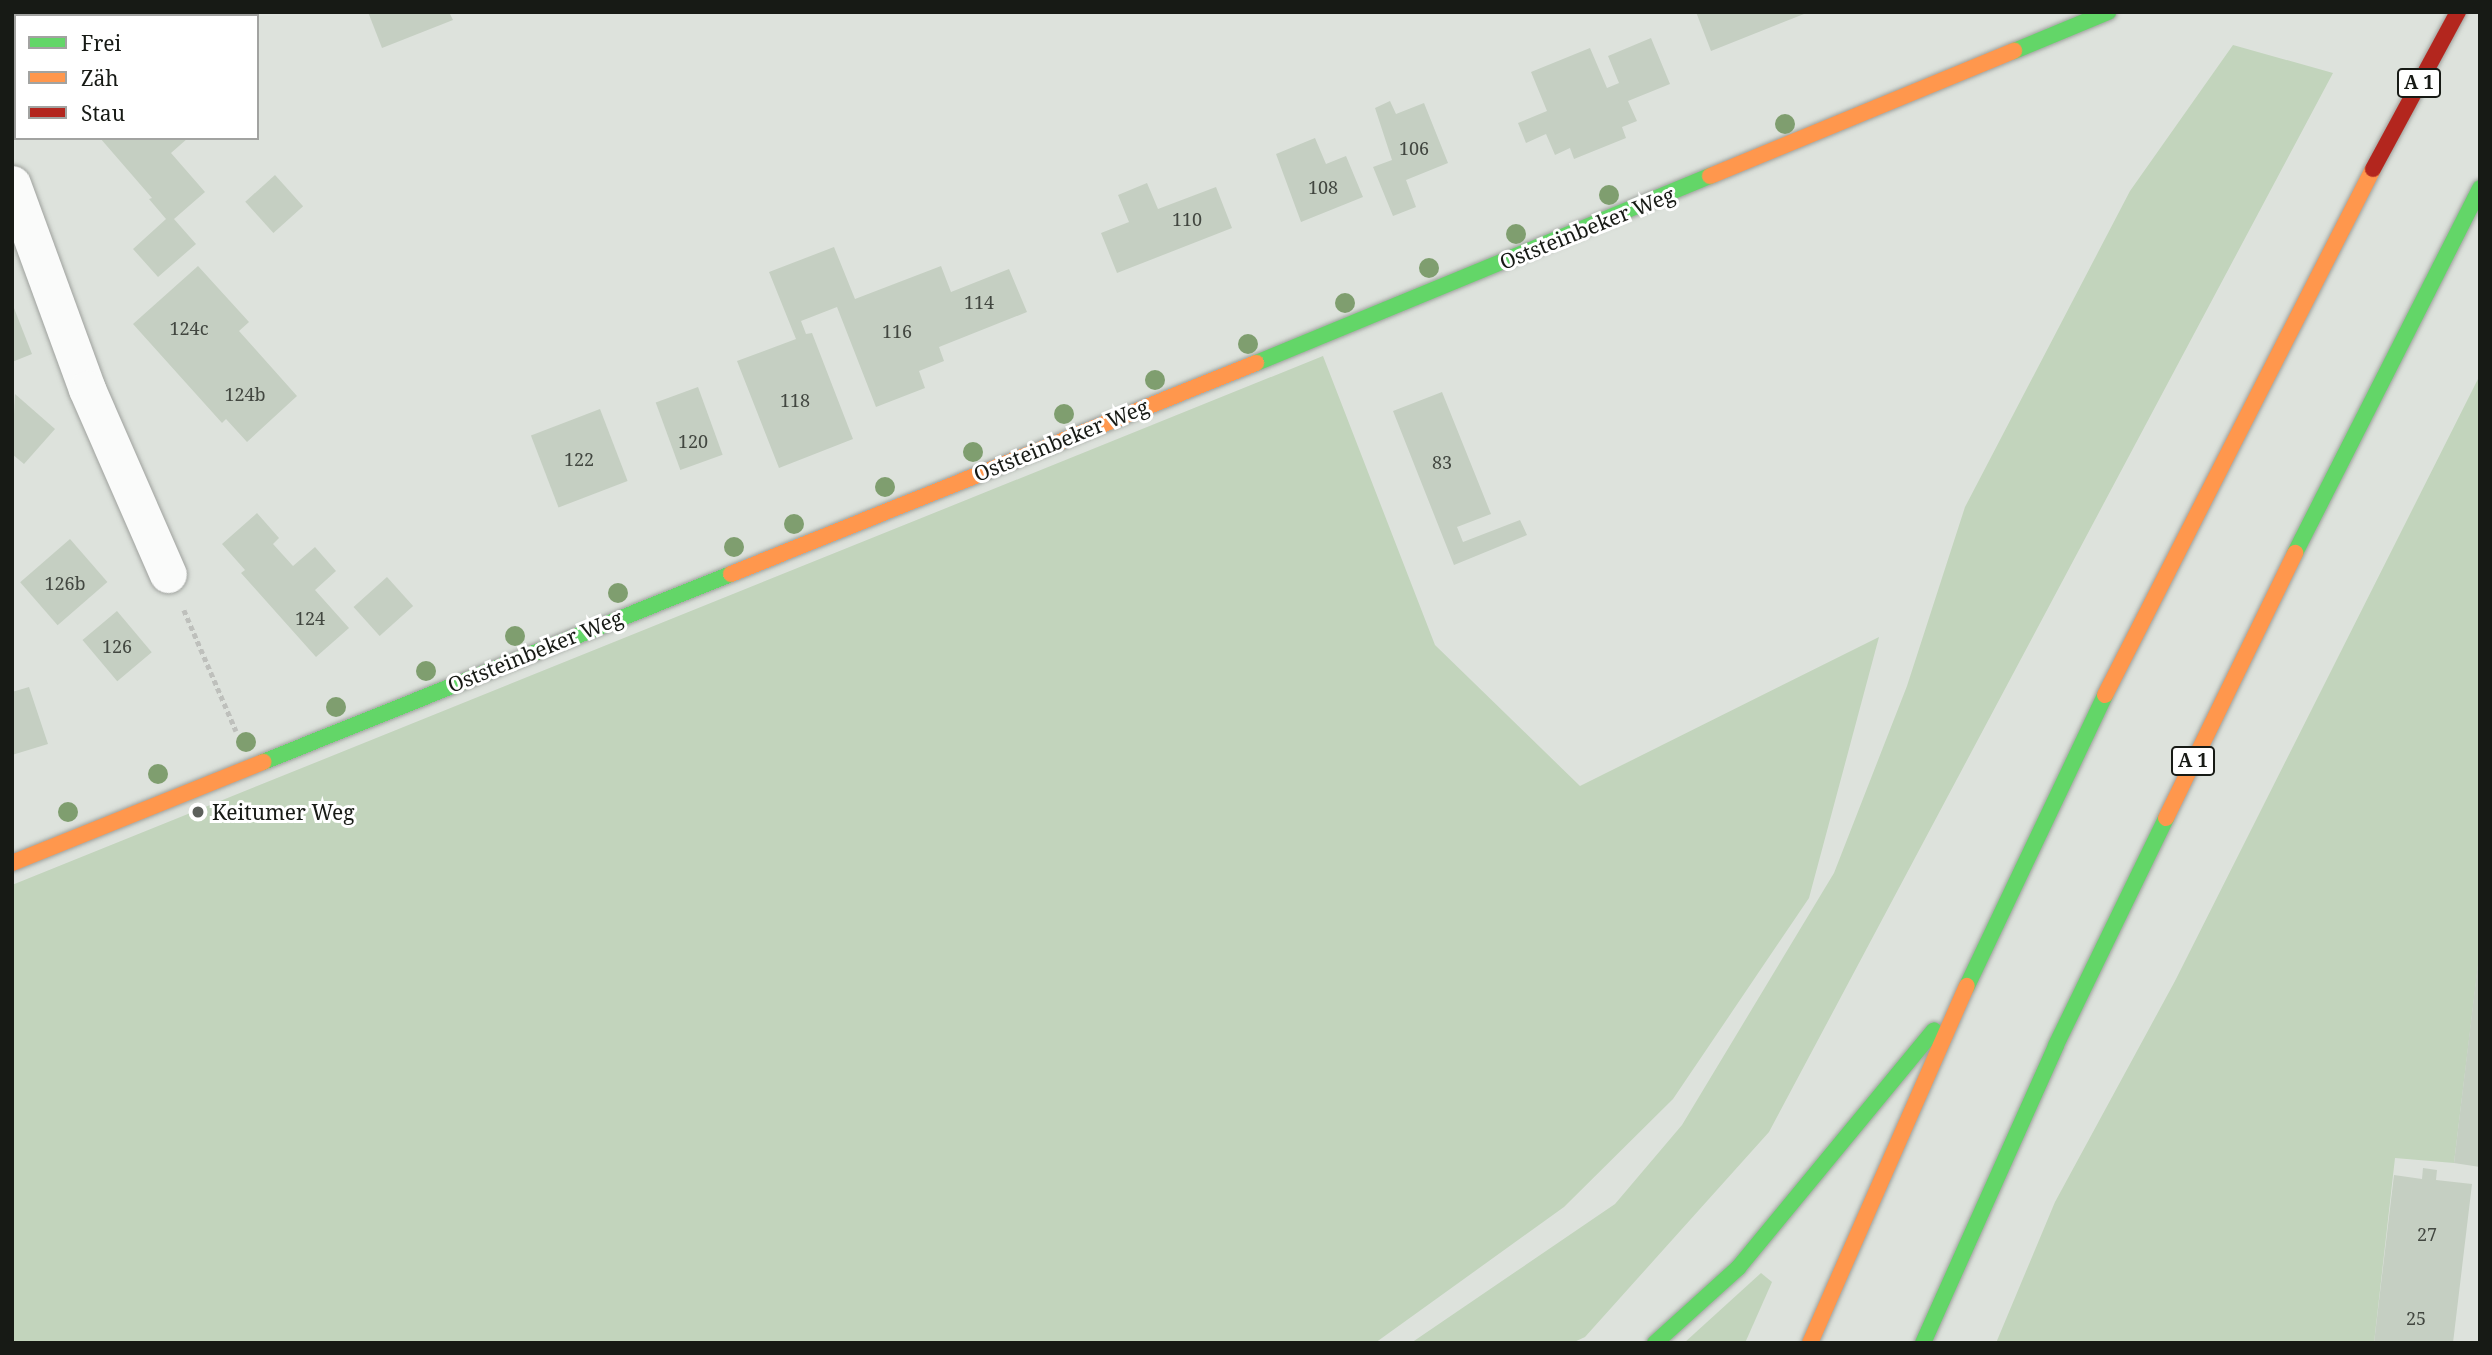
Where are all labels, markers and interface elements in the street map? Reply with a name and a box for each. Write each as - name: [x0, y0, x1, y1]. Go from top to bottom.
- legend: [14, 14, 259, 140]
- text: Frei: [81, 29, 121, 57]
- text: Zäh: [81, 64, 119, 92]
- road number: A 1: [2396, 68, 2442, 99]
- text: Stau: [81, 99, 125, 127]
- house number: 106: [1399, 137, 1429, 159]
- house number: 108: [1308, 176, 1338, 198]
- street label: Oststeinbeker Weg: [1496, 181, 1678, 275]
- house number: 110: [1172, 208, 1202, 230]
- house number: 114: [964, 291, 994, 313]
- house number: 124c: [169, 317, 209, 339]
- house number: 116: [882, 320, 912, 342]
- house number: 124b: [224, 383, 266, 405]
- house number: 118: [780, 389, 810, 411]
- street label: Oststeinbeker Weg: [970, 393, 1152, 487]
- house number: 120: [678, 430, 708, 452]
- house number: 122: [564, 448, 594, 470]
- house number: 83: [1432, 451, 1452, 473]
- house number: 126b: [44, 572, 86, 594]
- street label: Oststeinbeker Weg: [444, 604, 626, 698]
- house number: 124: [295, 607, 325, 629]
- house number: 126: [102, 635, 132, 657]
- road number: A 1: [2170, 746, 2216, 776]
- place label: Keitumer Weg: [212, 799, 355, 825]
- marker: Keitumer Weg: [190, 804, 206, 820]
- house number: 27: [2417, 1223, 2437, 1245]
- house number: 25: [2406, 1307, 2426, 1329]

